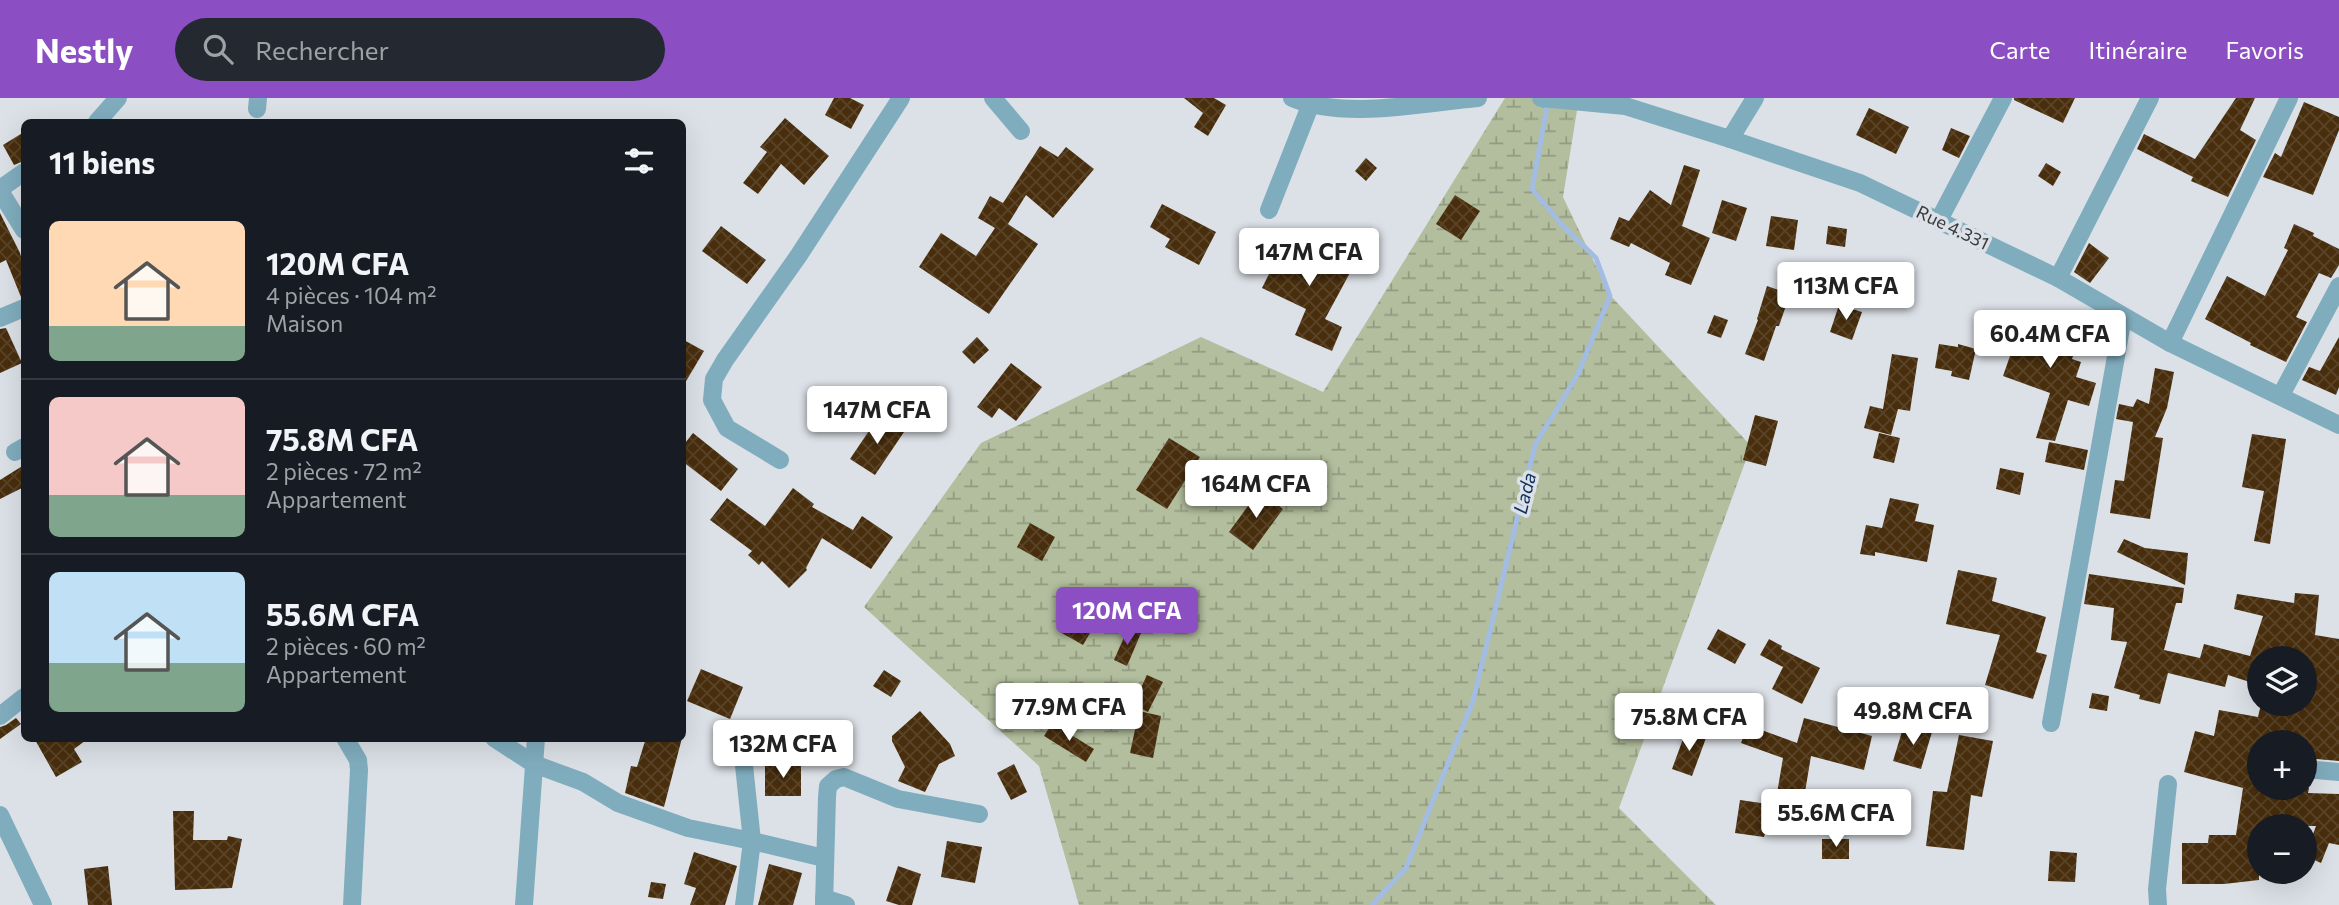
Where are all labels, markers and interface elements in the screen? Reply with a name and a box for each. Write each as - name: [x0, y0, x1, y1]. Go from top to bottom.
- search box: [175, 18, 665, 81]
- text: Nestly: [35, 29, 133, 70]
- icon: search: [199, 30, 237, 68]
- text: Rechercher: [255, 34, 389, 65]
- text: Carte: [1990, 35, 2051, 64]
- text: Itinéraire: [2089, 35, 2188, 64]
- text: Favoris: [2226, 35, 2304, 64]
- icon: filters: [620, 142, 658, 180]
- text: 11 biens: [49, 143, 155, 180]
- street label: Rue 4.331: [1913, 200, 1993, 254]
- pin: 147M CFA: [1237, 228, 1381, 288]
- text: 147M CFA: [1255, 237, 1363, 265]
- text: 120M CFA: [266, 244, 409, 281]
- icon: home: [105, 249, 189, 333]
- pin: 113M CFA: [1774, 262, 1918, 322]
- text: 113M CFA: [1793, 271, 1899, 299]
- text: 4 pièces · 104 m²: [266, 281, 436, 309]
- text: Maison: [266, 309, 343, 337]
- pin: 60.4M CFA: [1970, 310, 2130, 370]
- text: 60.4M CFA: [1990, 319, 2110, 347]
- pin: 147M CFA: [805, 386, 949, 446]
- text: 147M CFA: [823, 395, 931, 423]
- text: 75.8M CFA: [266, 420, 418, 457]
- icon: home: [105, 425, 189, 509]
- text: 2 pièces · 72 m²: [266, 457, 422, 485]
- pin: 164M CFA: [1184, 460, 1328, 520]
- text: 164M CFA: [1201, 469, 1311, 497]
- water label: Lada: [1508, 470, 1540, 516]
- text: Appartement: [266, 485, 407, 513]
- pin: 120M CFA: [1055, 588, 1199, 647]
- text: 55.6M CFA: [266, 595, 419, 632]
- text: 120M CFA: [1072, 596, 1182, 624]
- icon: home: [105, 600, 189, 684]
- text: 2 pièces · 60 m²: [266, 632, 426, 660]
- map controls: [2247, 646, 2317, 884]
- button: layers: [2247, 646, 2317, 716]
- text: Appartement: [266, 660, 407, 688]
- pin: 77.9M CFA: [989, 684, 1149, 743]
- pin: 49.8M CFA: [1833, 688, 1993, 747]
- text: 77.9M CFA: [1012, 692, 1126, 720]
- pin: 75.8M CFA: [1609, 694, 1769, 753]
- text: 49.8M CFA: [1853, 696, 1973, 724]
- text: 75.8M CFA: [1631, 702, 1747, 730]
- pin: 132M CFA: [711, 720, 855, 780]
- text: 132M CFA: [729, 729, 837, 757]
- button: +: [2247, 730, 2317, 800]
- pin: 55.6M CFA: [1756, 790, 1916, 849]
- text: 55.6M CFA: [1777, 798, 1895, 826]
- button: −: [2247, 814, 2317, 884]

